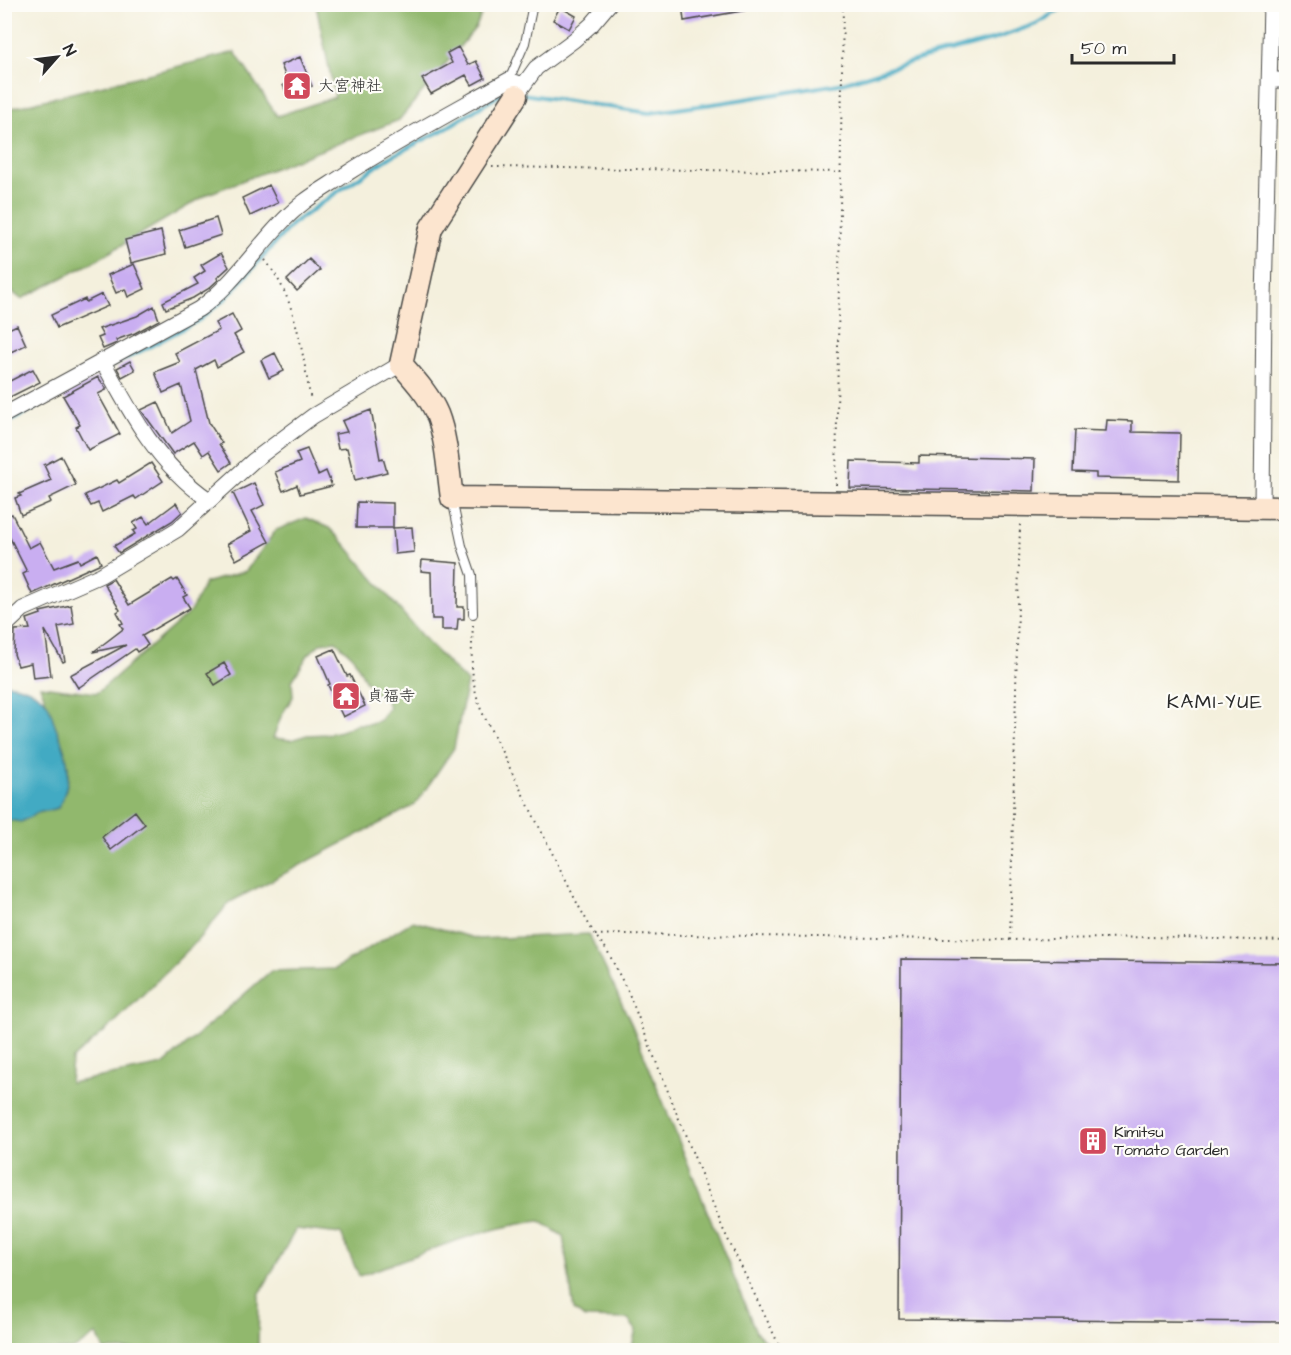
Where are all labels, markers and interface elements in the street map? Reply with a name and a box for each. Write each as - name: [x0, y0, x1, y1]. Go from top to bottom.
- north arrow: [27, 27, 87, 87]
- scale bar: [1072, 27, 1174, 65]
- text: 50 m: [1081, 36, 1126, 61]
- text: N: [57, 41, 81, 60]
- temple icon: 大宮神社: [281, 70, 313, 102]
- place label: 大宮神社: [318, 75, 382, 97]
- temple icon: 貞福寺: [330, 680, 362, 712]
- place label: 貞福寺: [367, 685, 415, 707]
- district label: KAMI-YUE: [1167, 688, 1263, 716]
- place label: Kimitsu Tomato Garden: [1114, 1121, 1228, 1161]
- building icon: Kimitsu Tomato Garden: [1077, 1125, 1109, 1157]

